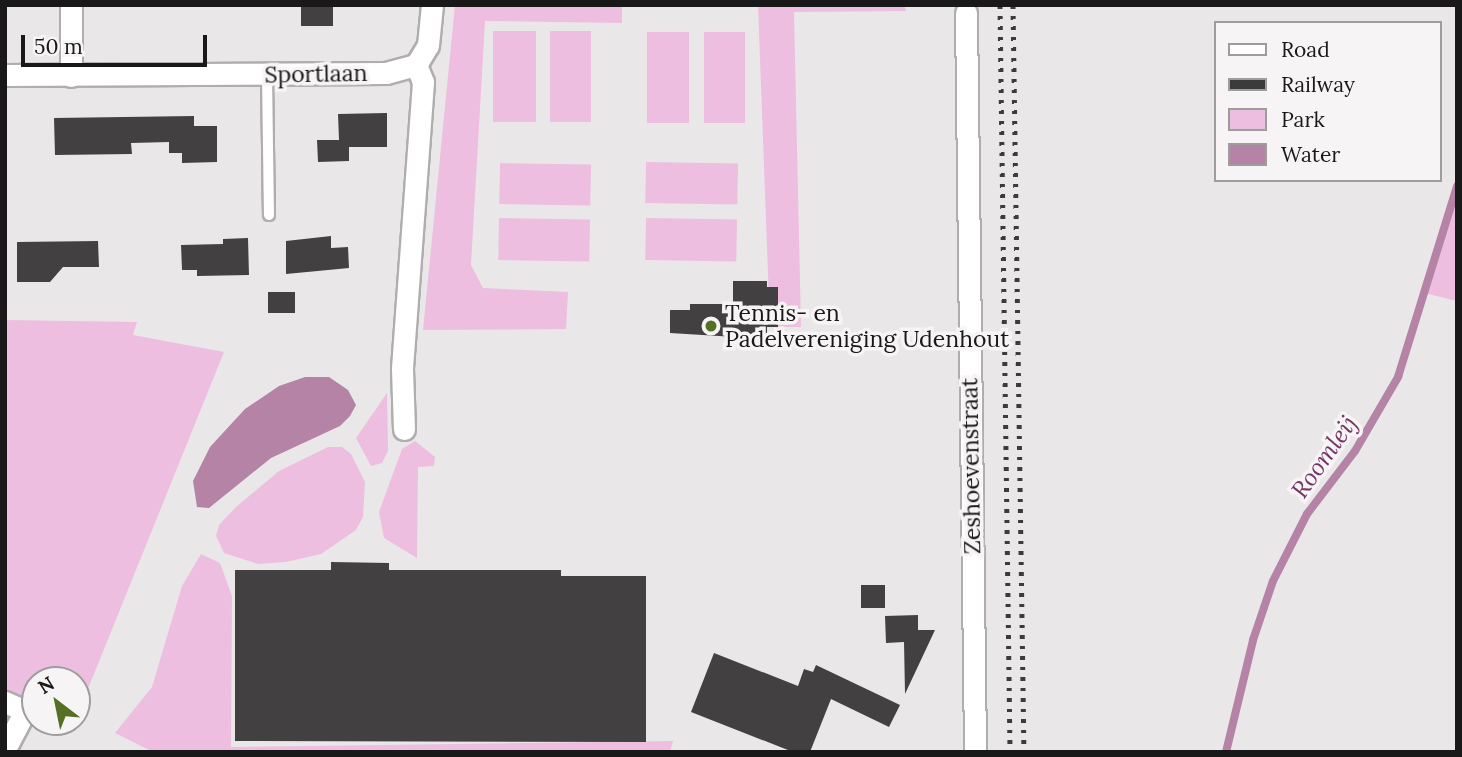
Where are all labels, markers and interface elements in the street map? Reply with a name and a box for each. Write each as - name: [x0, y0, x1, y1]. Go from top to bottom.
- scale bar: [24, 21, 210, 65]
- legend: [1214, 21, 1441, 182]
- text: 50 m: [34, 33, 83, 60]
- text: Road: [1281, 36, 1330, 63]
- street label: Sportlaan: [264, 59, 368, 89]
- text: Railway: [1281, 71, 1355, 98]
- text: Park: [1281, 106, 1325, 133]
- text: Water: [1281, 141, 1340, 168]
- place label: Tennis- en Padelvereniging Udenhout: [725, 299, 1009, 353]
- marker: Tennis- en Padelvereniging Udenhout: [703, 318, 719, 334]
- street label: Zeshoevenstraat: [956, 378, 986, 554]
- water label: Roomleij: [1285, 410, 1363, 504]
- north arrow: [21, 666, 91, 736]
- text: N: [33, 671, 59, 699]

